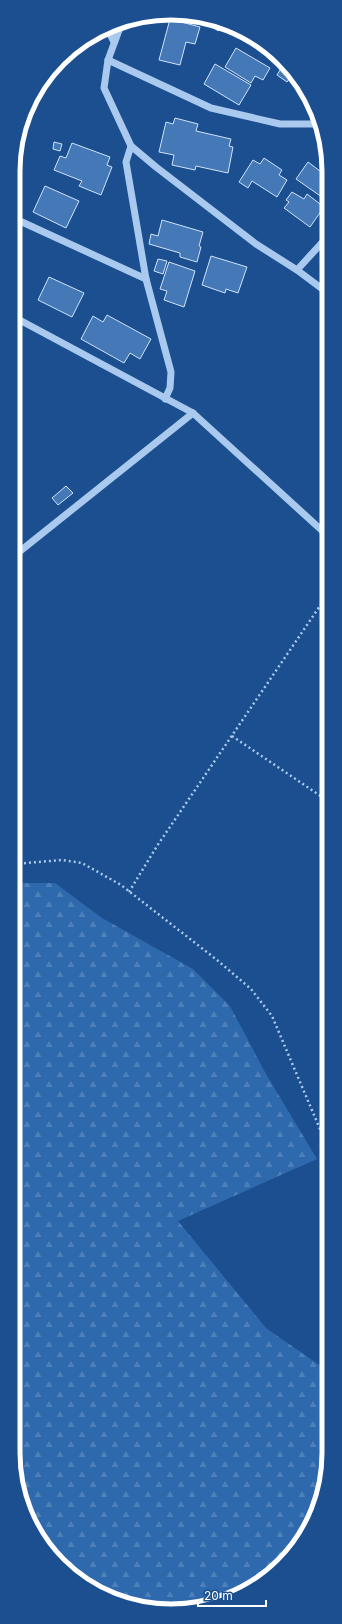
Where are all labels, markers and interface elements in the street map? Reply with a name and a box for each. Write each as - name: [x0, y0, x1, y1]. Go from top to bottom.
- scale bar: [198, 1582, 266, 1608]
- text: 20 m: [204, 1588, 233, 1603]

